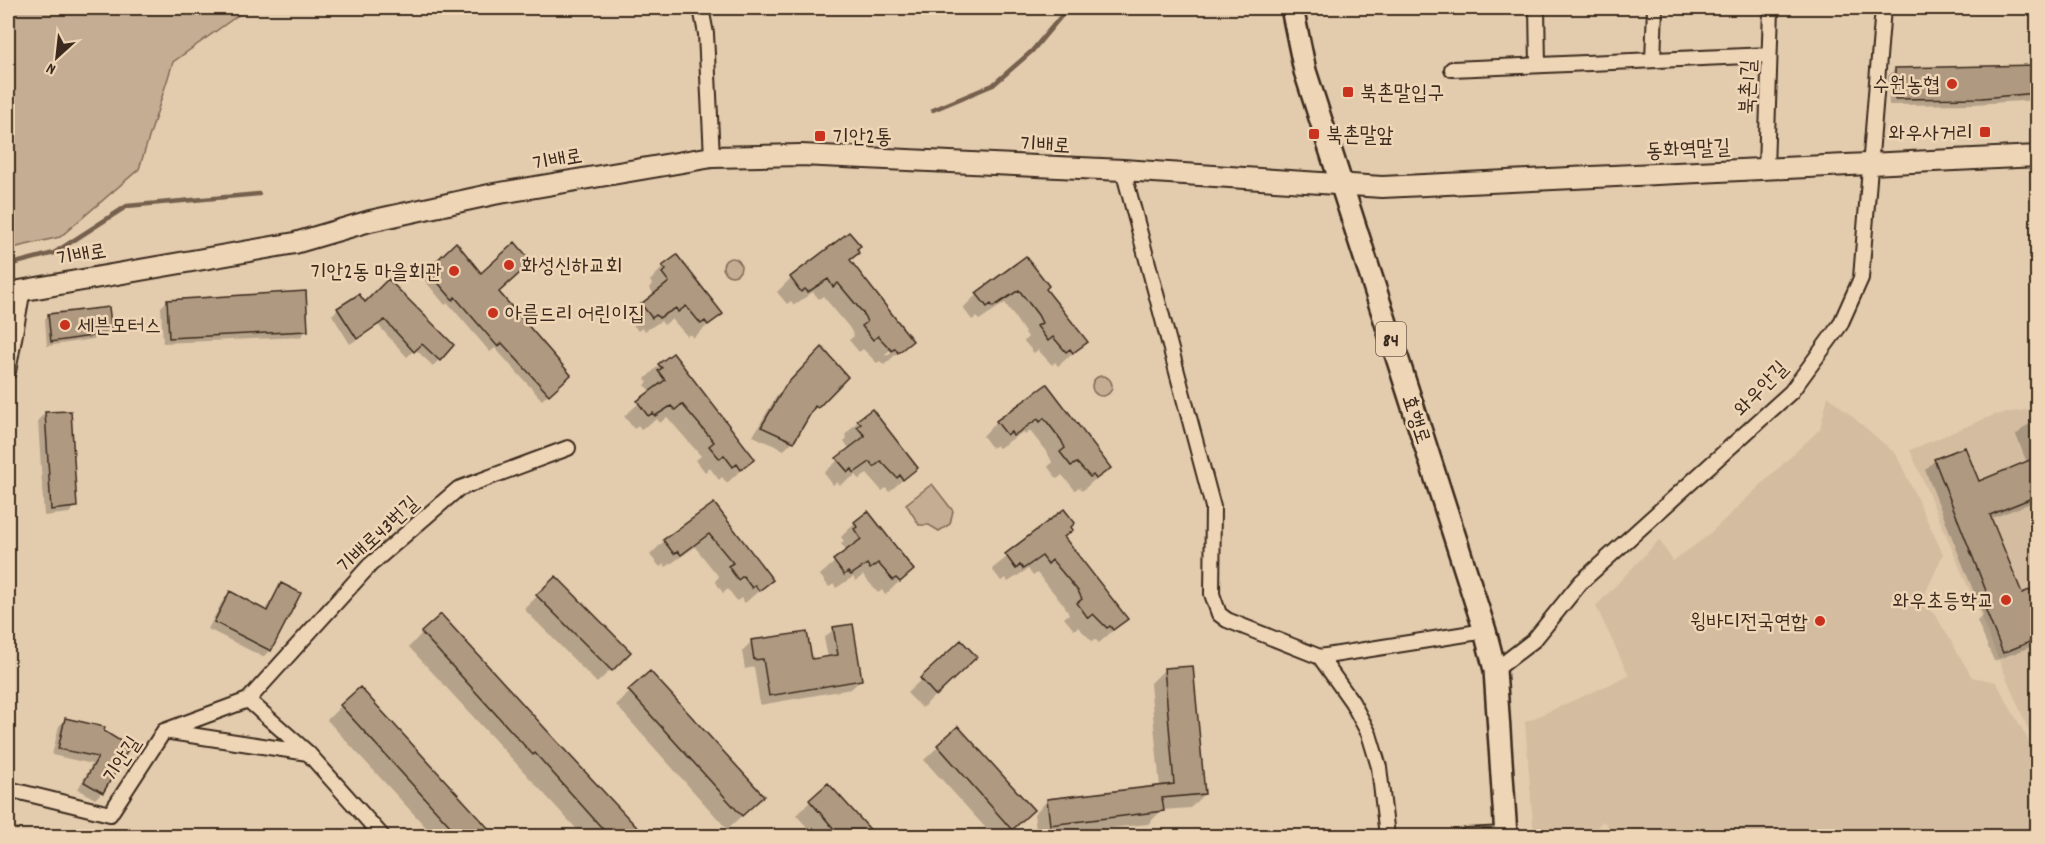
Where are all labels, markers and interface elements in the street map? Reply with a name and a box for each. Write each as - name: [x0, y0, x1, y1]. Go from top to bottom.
- north arrow: [27, 27, 87, 87]
- text: N: [42, 56, 60, 80]
- street label: 북촌1길: [1734, 59, 1766, 115]
- place label: 수원농협: [1872, 72, 1940, 102]
- marker: 수원농협: [1945, 77, 1959, 91]
- place label: 북촌말입구: [1360, 80, 1445, 110]
- marker: 북촌말입구: [1341, 85, 1355, 99]
- place label: 와우사거리: [1889, 120, 1973, 150]
- place label: 북촌말앞: [1326, 122, 1394, 152]
- place label: 기안2통: [832, 124, 892, 154]
- marker: 와우사거리: [1978, 125, 1992, 139]
- marker: 북촌말앞: [1307, 127, 1321, 141]
- marker: 기안2통: [813, 129, 827, 143]
- street label: 기배로: [1019, 131, 1071, 163]
- street label: 동화역말길: [1645, 134, 1731, 168]
- street label: 기배로: [530, 143, 585, 181]
- street label: 기배로: [54, 238, 109, 276]
- place label: 화성신하교회: [521, 253, 622, 283]
- marker: 화성신하교회: [502, 258, 516, 272]
- place label: 기안2동 마을회관: [310, 259, 442, 289]
- marker: 기안2동 마을회관: [447, 264, 461, 278]
- place label: 아름드리 어린이집: [505, 301, 645, 331]
- marker: 아름드리 어린이집: [486, 306, 500, 320]
- place label: 세븐모터스: [77, 313, 162, 343]
- marker: 세븐모터스: [58, 318, 72, 332]
- road number: 84: [1376, 322, 1406, 356]
- street label: 와우안길: [1728, 355, 1796, 425]
- street label: 효행로: [1392, 391, 1436, 449]
- street label: 기배로43번길: [331, 490, 427, 582]
- place label: 와우초등학교: [1893, 588, 1994, 618]
- marker: 와우초등학교: [1999, 593, 2013, 607]
- place label: 윙바디전국연합: [1690, 609, 1808, 639]
- marker: 윙바디전국연합: [1813, 614, 1827, 628]
- street label: 기안길: [97, 731, 150, 790]

